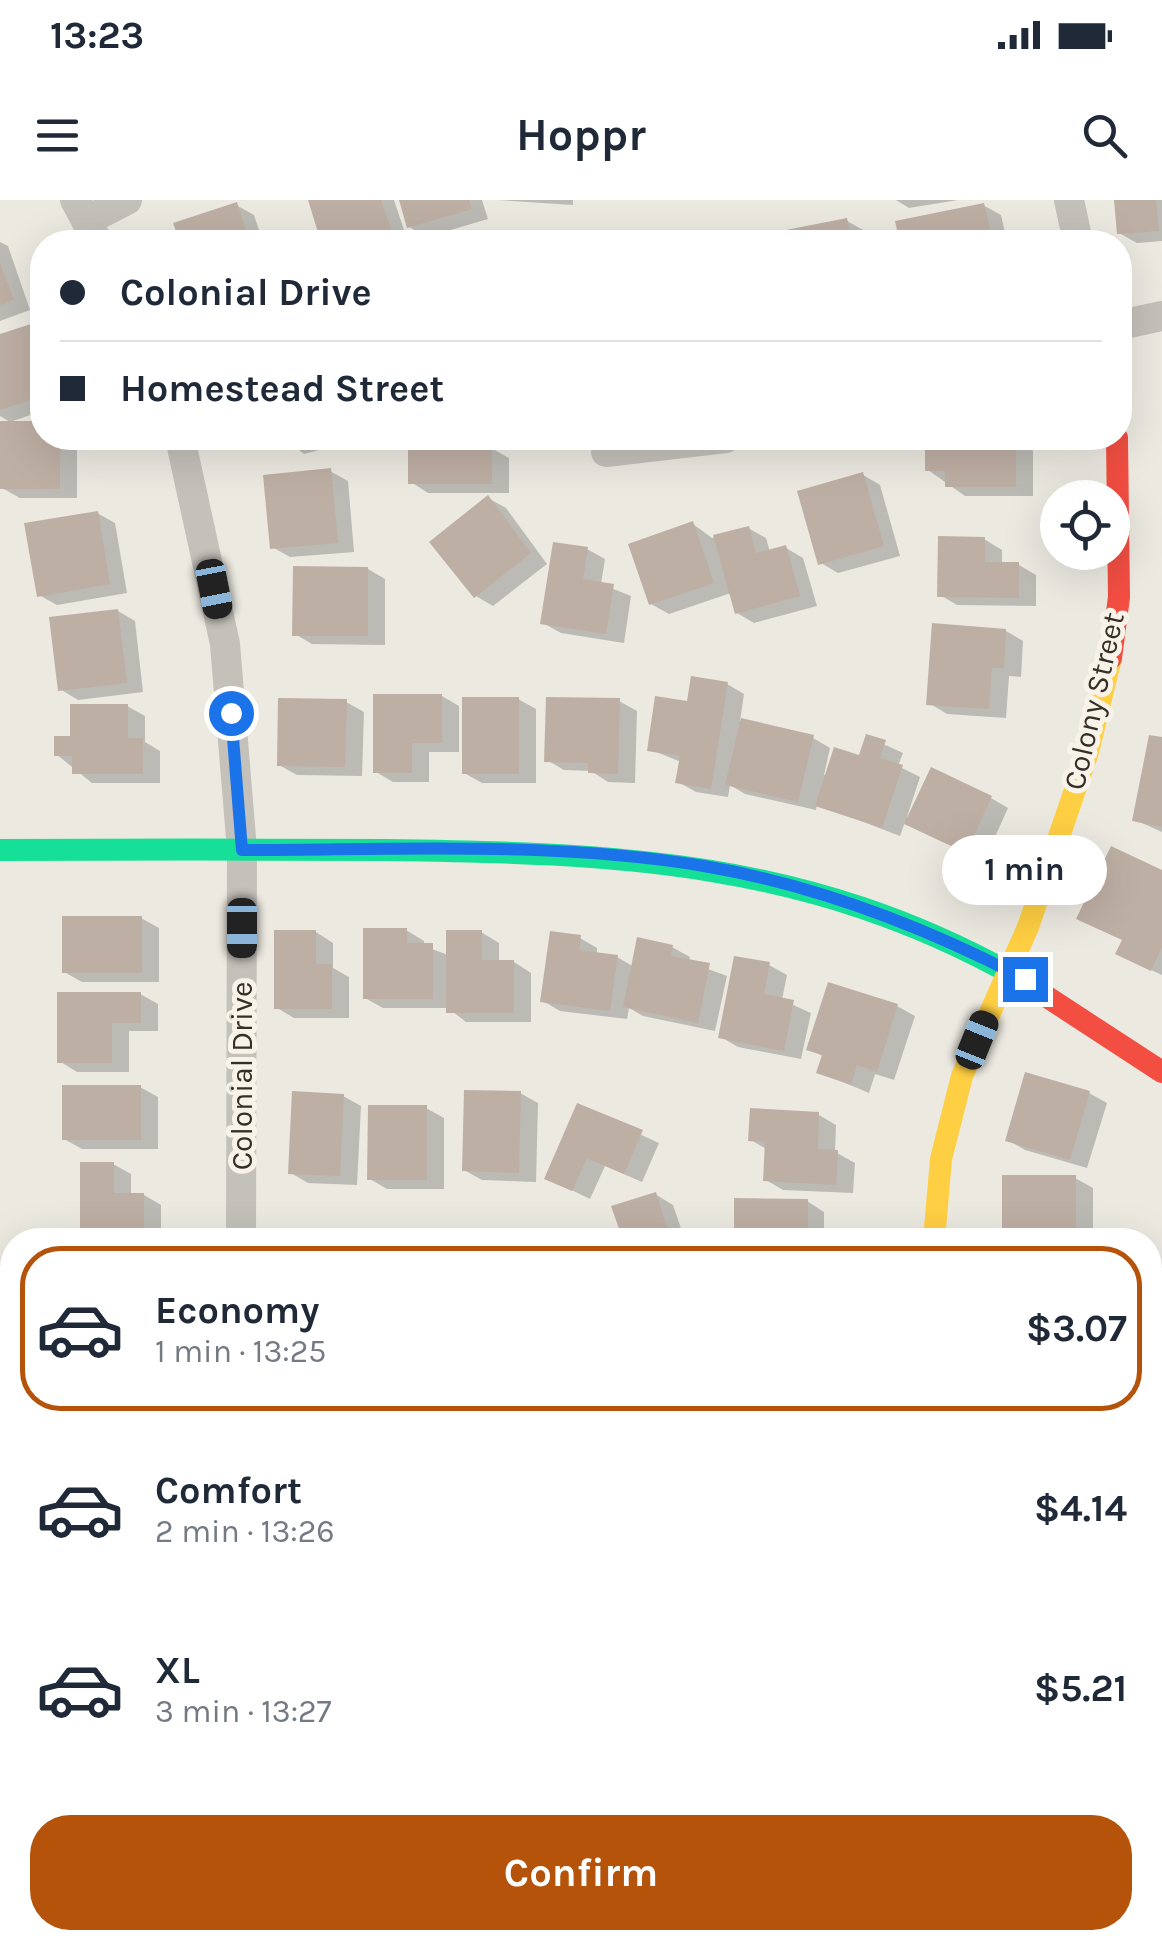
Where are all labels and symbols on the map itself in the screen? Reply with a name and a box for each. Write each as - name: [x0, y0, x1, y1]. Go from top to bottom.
- car: [194, 557, 234, 621]
- street label: Colony Street: [1056, 609, 1132, 793]
- route start: [209, 691, 254, 736]
- callout: 1 min: [942, 834, 1108, 904]
- car: [227, 898, 257, 958]
- route end: [1003, 957, 1048, 1002]
- street label: Colonial Drive: [224, 982, 260, 1170]
- car: [952, 1007, 1002, 1073]

